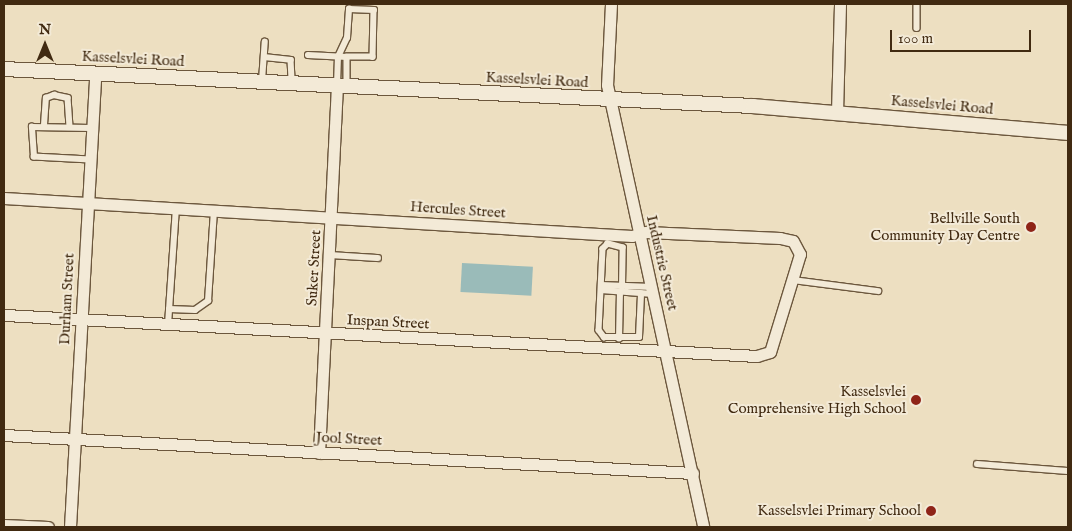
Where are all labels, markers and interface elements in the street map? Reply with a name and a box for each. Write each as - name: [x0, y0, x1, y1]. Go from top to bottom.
- north arrow: [20, 20, 70, 70]
- scale bar: [892, 20, 1033, 52]
- text: N: [39, 21, 51, 39]
- text: 100 m: [898, 29, 933, 48]
- street label: Kasselsvlei Road: [81, 47, 185, 71]
- street label: Kasselsvlei Road: [485, 68, 589, 92]
- street label: Kasselsvlei Road: [890, 92, 994, 118]
- street label: Hercules Street: [409, 198, 507, 222]
- place label: Bellville South Community Day Centre: [870, 209, 1020, 244]
- street label: Industrie Street: [642, 213, 682, 313]
- marker: Bellville South Community Day Centre: [1024, 220, 1038, 234]
- street label: Suker Street: [303, 229, 325, 307]
- street label: Durham Street: [56, 253, 78, 345]
- street label: Inspan Street: [346, 311, 430, 333]
- place label: Kasselsvlei Comprehensive High School: [728, 382, 906, 417]
- marker: Kasselsvlei Comprehensive High School: [910, 394, 922, 406]
- street label: Jool Street: [315, 428, 383, 450]
- place label: Kasselsvlei Primary School: [757, 502, 921, 520]
- marker: Kasselsvlei Primary School: [925, 505, 937, 517]

